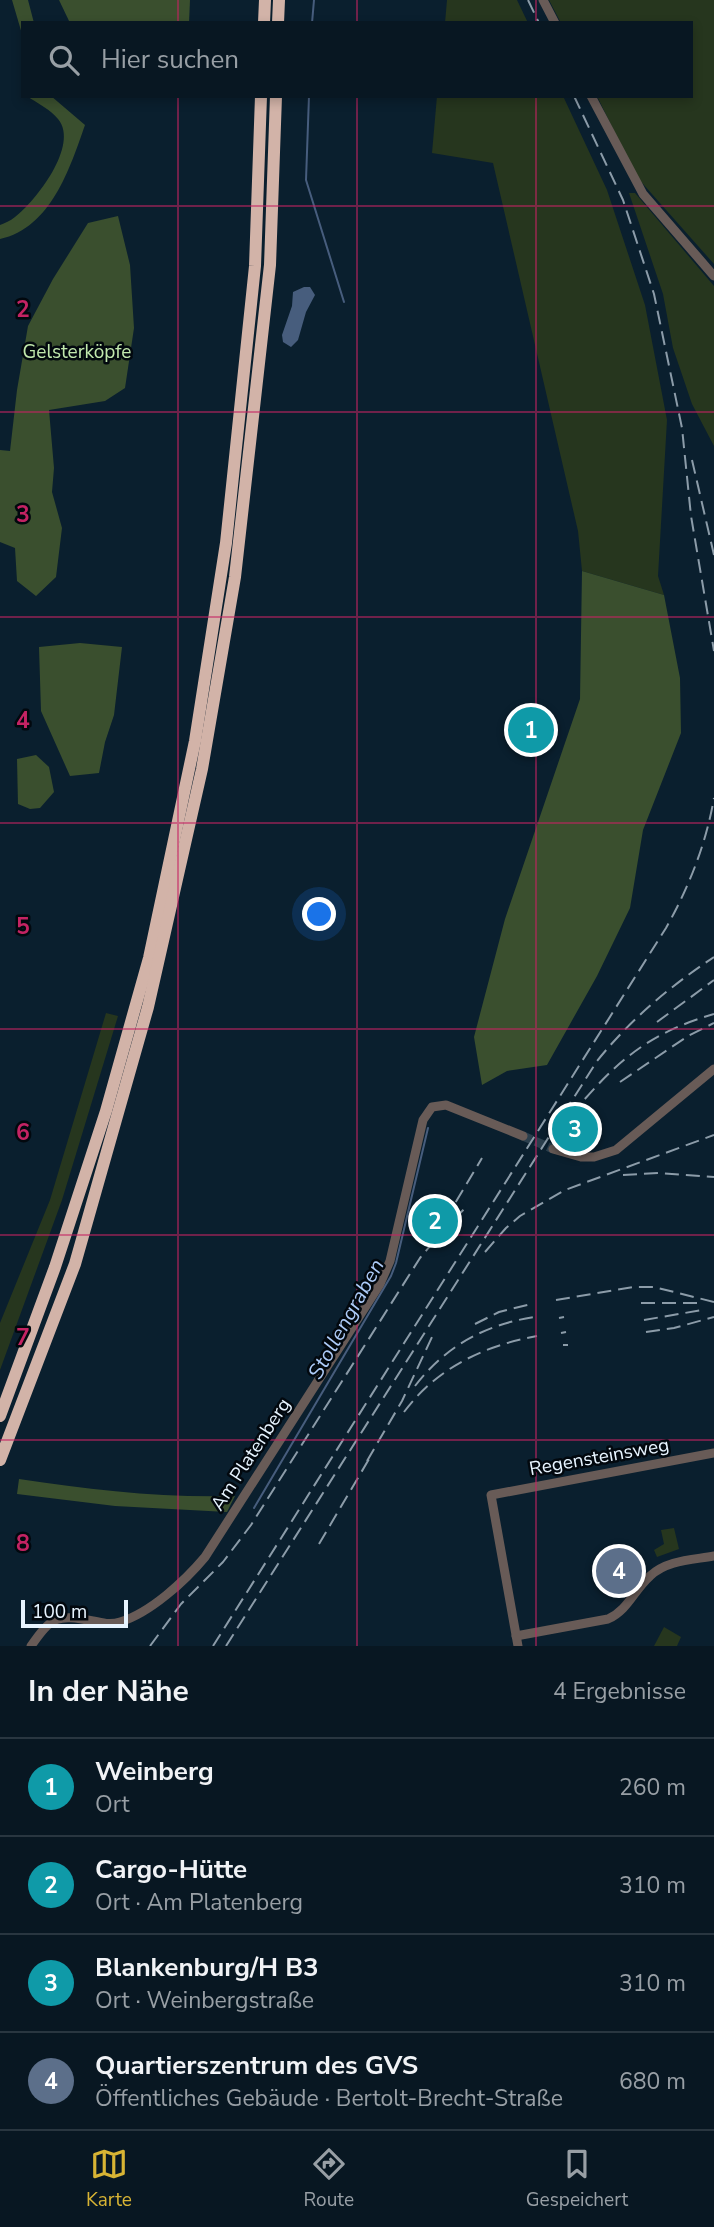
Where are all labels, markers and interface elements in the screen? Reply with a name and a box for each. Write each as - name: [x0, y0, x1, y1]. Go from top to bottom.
- search box: [21, 21, 693, 98]
- icon: search: [45, 41, 83, 79]
- text: Hier suchen: [101, 42, 239, 77]
- text: 2: [16, 294, 30, 325]
- park label: Gelsterköpfe: [23, 339, 131, 365]
- text: 3: [16, 499, 30, 530]
- pin: 1: [508, 704, 554, 756]
- text: 4: [16, 705, 30, 736]
- your location: [302, 897, 336, 931]
- text: 5: [16, 911, 30, 942]
- pin: 3: [552, 1103, 598, 1155]
- text: 6: [16, 1117, 30, 1148]
- pin: 2: [412, 1195, 458, 1247]
- water label: Stollengraben: [301, 1254, 391, 1384]
- text: 7: [16, 1322, 30, 1353]
- street label: Am Platenberg: [205, 1393, 297, 1516]
- street label: Regensteinsweg: [527, 1432, 671, 1482]
- text: 8: [16, 1528, 30, 1559]
- pin: 4: [596, 1545, 642, 1597]
- scale bar: [21, 1597, 128, 1629]
- text: 100 m: [32, 1599, 87, 1625]
- text: In der Nähe: [28, 1671, 189, 1712]
- text: 4 Ergebnisse: [553, 1676, 686, 1707]
- text: Weinberg: [95, 1754, 214, 1789]
- text: 1: [44, 1772, 58, 1803]
- text: 260 m: [619, 1772, 686, 1803]
- text: Ort: [95, 1789, 130, 1820]
- text: Cargo-Hütte: [95, 1852, 247, 1887]
- text: 2: [44, 1870, 58, 1901]
- text: 310 m: [619, 1870, 686, 1901]
- text: Ort · Am Platenberg: [95, 1887, 303, 1918]
- text: Blankenburg/H B3: [95, 1950, 319, 1985]
- text: 3: [44, 1968, 58, 1999]
- text: 310 m: [619, 1968, 686, 1999]
- text: Ort · Weinbergstraße: [95, 1985, 314, 2016]
- text: Quartierszentrum des GVS: [95, 2048, 418, 2083]
- text: 4: [44, 2066, 58, 2097]
- text: 680 m: [619, 2066, 686, 2097]
- text: Öffentliches Gebäude · Bertolt-Brecht-Straße: [95, 2083, 563, 2114]
- tab: Karte: [86, 2145, 132, 2213]
- tab: Route: [304, 2145, 354, 2213]
- tab: Gespeichert: [526, 2145, 628, 2213]

